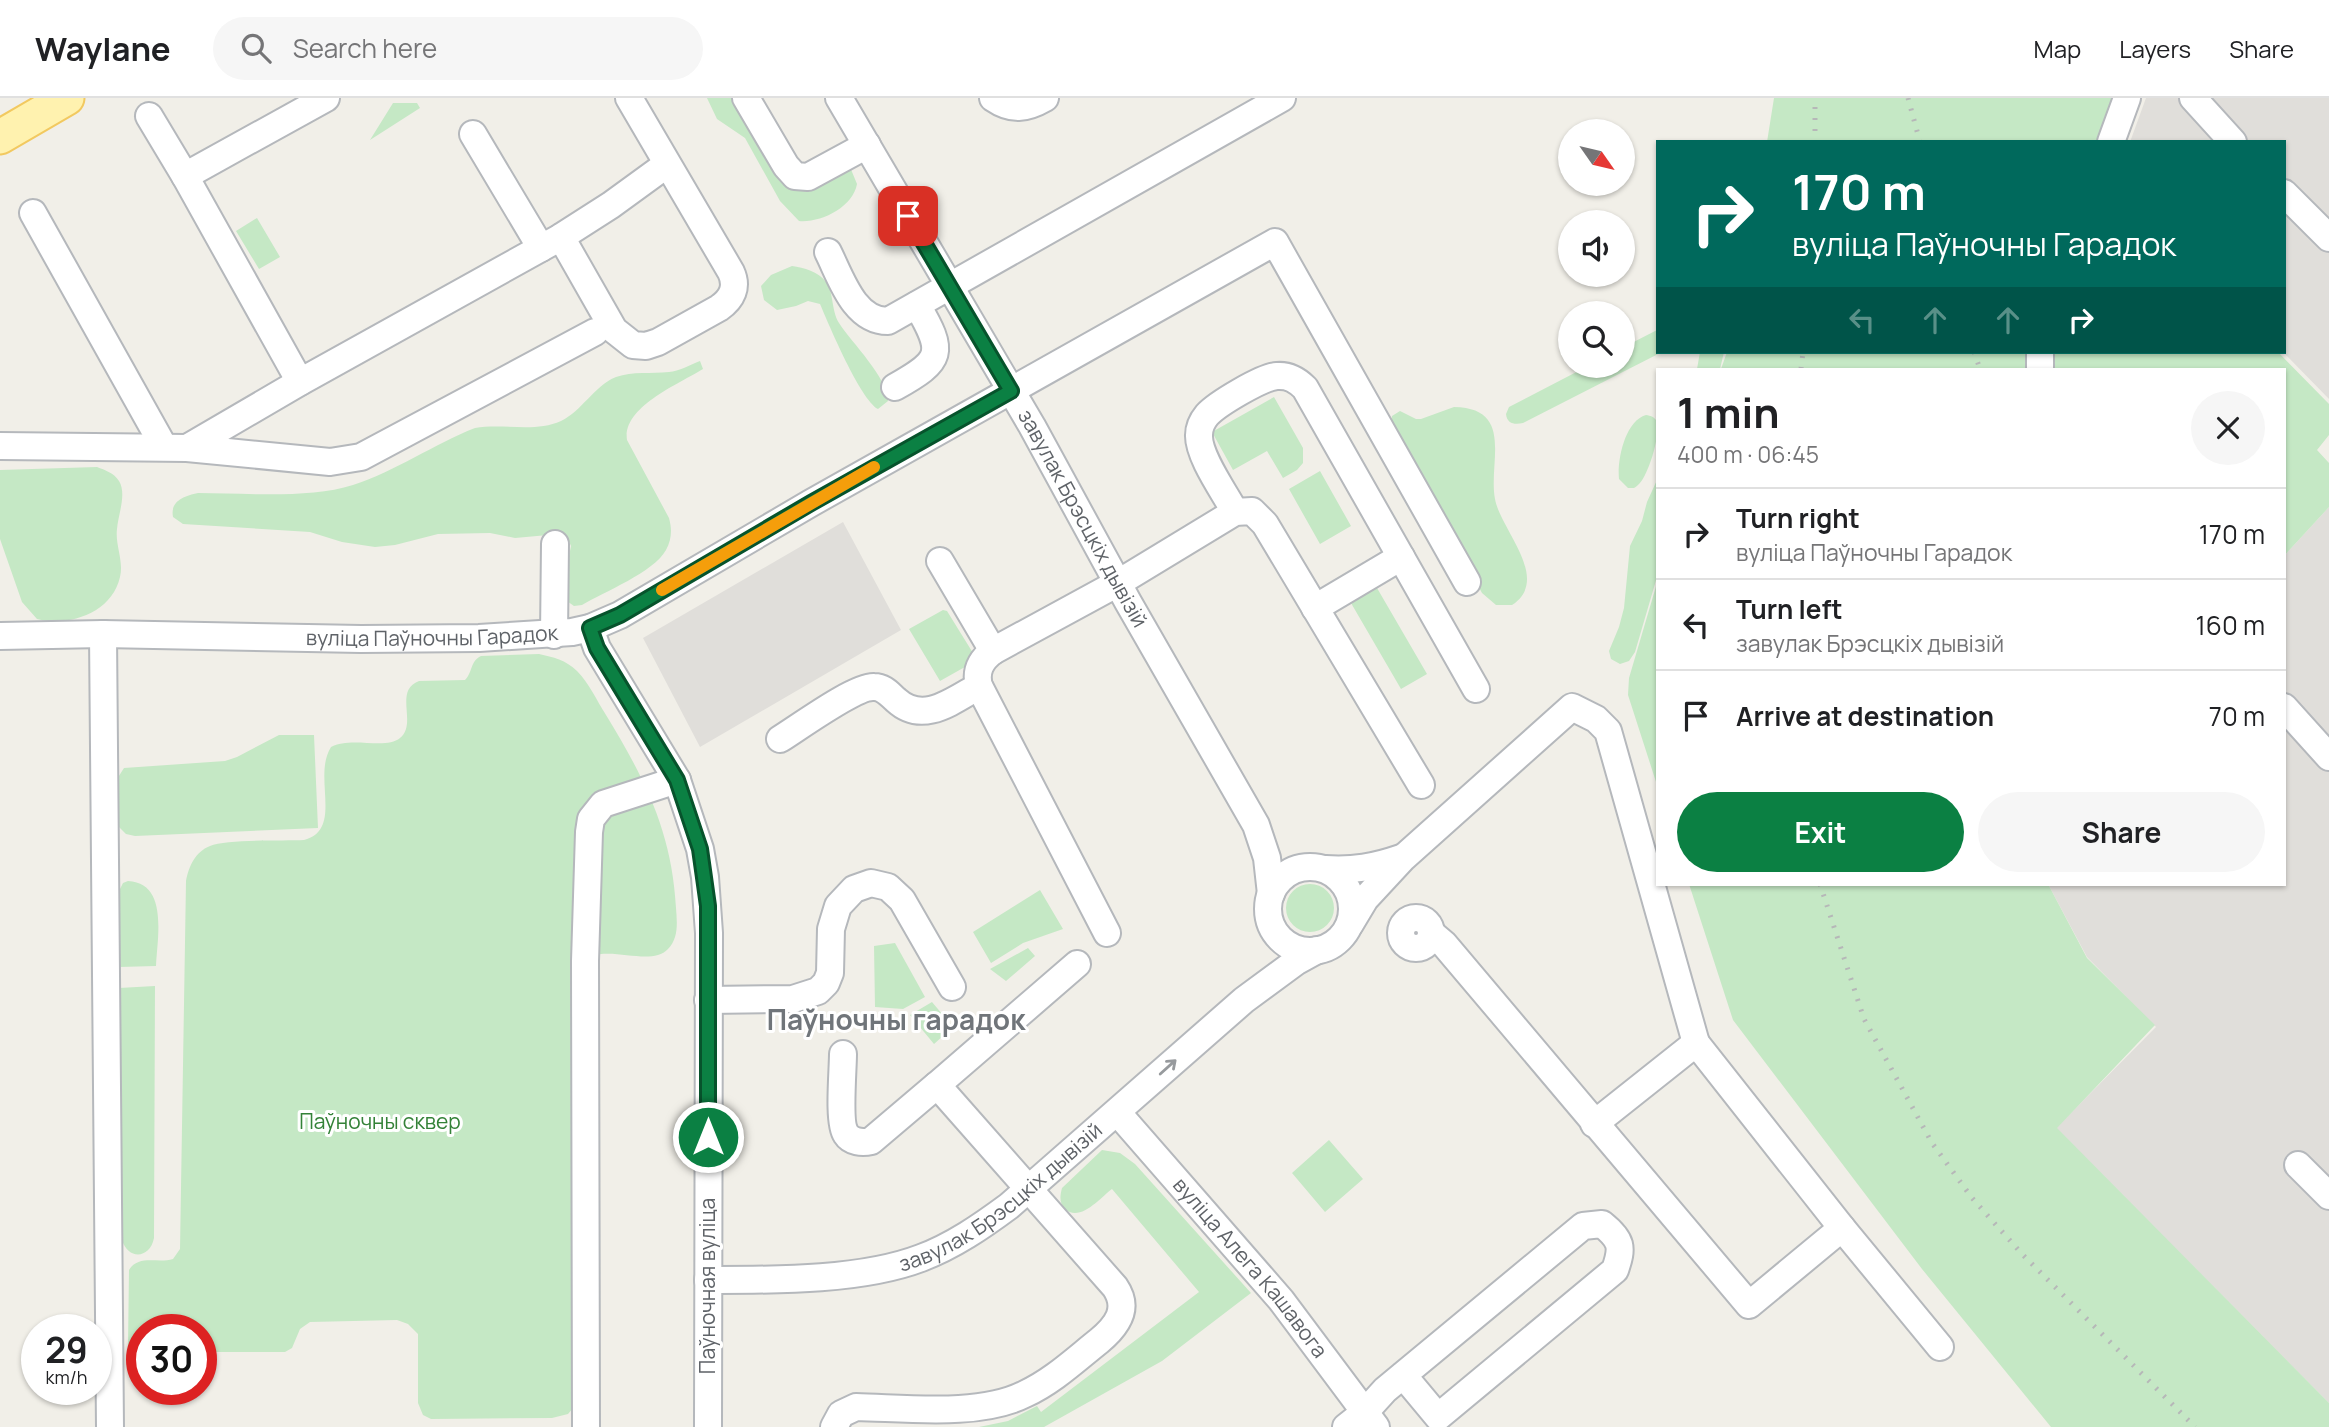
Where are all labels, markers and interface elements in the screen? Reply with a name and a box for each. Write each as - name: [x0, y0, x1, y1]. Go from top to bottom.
- search box: [213, 17, 703, 80]
- text: Waylane: [35, 26, 171, 71]
- icon: search: [237, 29, 275, 67]
- text: Search here: [293, 30, 437, 66]
- text: Map: [2034, 32, 2081, 65]
- text: Layers: [2119, 32, 2191, 65]
- text: Share: [2229, 32, 2294, 65]
- north arrow: [1558, 119, 1634, 196]
- map controls: [1558, 119, 1635, 378]
- text: 170 m: [1792, 158, 1926, 225]
- icon: right: [1677, 168, 1768, 259]
- pin: [878, 186, 938, 246]
- icon: arrive: [889, 197, 927, 235]
- button: sound: [1558, 210, 1635, 287]
- text: вуліца Паўночны Гарадок: [1792, 222, 2176, 266]
- button: search: [1558, 301, 1635, 378]
- icon: left: [1843, 301, 1881, 339]
- icon: ahead: [1916, 301, 1954, 339]
- icon: ahead: [1989, 301, 2027, 339]
- icon: right: [2062, 301, 2100, 339]
- text: 1 min: [1677, 383, 1780, 441]
- button: close: [2191, 391, 2265, 465]
- street label: завулак Брэсцкіх дывізій: [1012, 404, 1155, 632]
- text: 400 m · 06:45: [1677, 438, 1819, 470]
- text: Turn right: [1736, 500, 1860, 536]
- icon: right: [1677, 515, 1715, 553]
- text: 170 m: [2199, 516, 2265, 552]
- text: вуліца Паўночны Гарадок: [1736, 536, 2012, 568]
- text: Turn left: [1736, 591, 1843, 627]
- icon: left: [1677, 606, 1715, 644]
- text: 160 m: [2196, 607, 2265, 643]
- street label: вуліца Паўночны Гарадок: [306, 618, 559, 652]
- text: завулак Брэсцкіх дывізій: [1736, 627, 2004, 659]
- icon: arrive: [1677, 697, 1715, 735]
- text: Arrive at destination: [1736, 698, 1994, 734]
- text: 70 m: [2209, 698, 2265, 734]
- button: Exit: [1677, 792, 1964, 872]
- button: Share: [1978, 792, 2265, 872]
- district label: Паўночны гарадок: [767, 1000, 1026, 1038]
- one-way arrow: [1159, 1059, 1177, 1075]
- position arrow: [671, 1100, 745, 1174]
- park label: Паўночны сквер: [299, 1107, 461, 1135]
- street label: завулак Брэсцкіх дывізій: [895, 1116, 1108, 1277]
- street label: вуліца Алега Кашавога: [1167, 1171, 1334, 1363]
- street label: Паўночная вуліца: [693, 1198, 721, 1374]
- speed limit sign: 30: [126, 1314, 217, 1405]
- text: 29: [45, 1326, 88, 1374]
- text: km/h: [46, 1365, 87, 1389]

